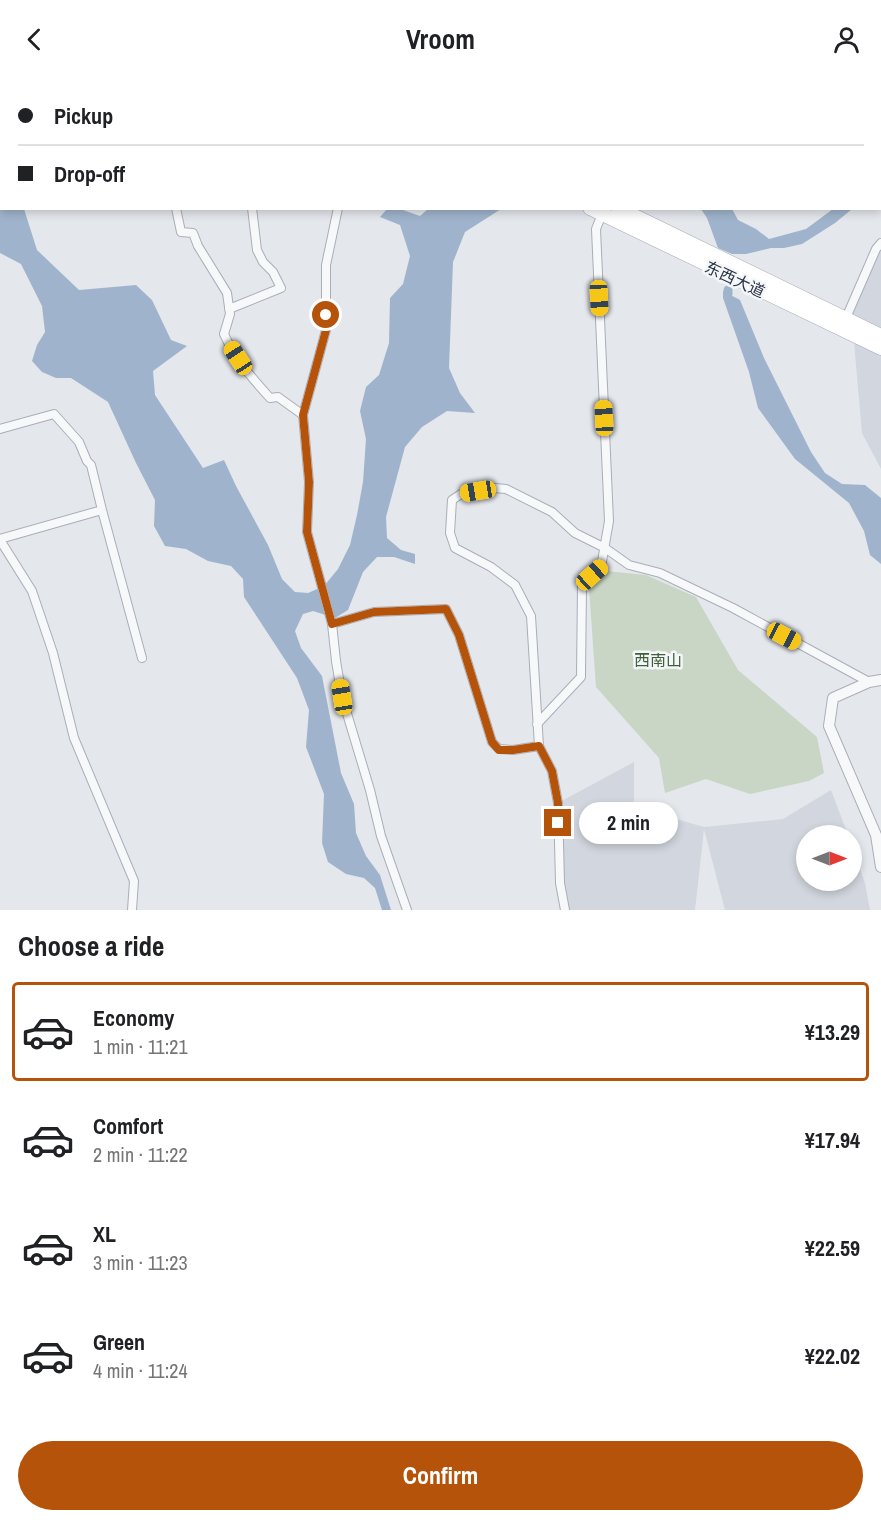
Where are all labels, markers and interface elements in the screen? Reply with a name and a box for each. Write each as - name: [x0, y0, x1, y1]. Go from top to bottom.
- text: Vroom: [406, 21, 475, 57]
- icon: back: [18, 23, 51, 56]
- icon: person: [830, 23, 863, 56]
- text: Pickup: [54, 101, 113, 131]
- text: Drop-off: [54, 159, 125, 189]
- street label: 东西大道: [701, 256, 769, 302]
- car: [589, 280, 609, 316]
- route start: [312, 301, 339, 328]
- car: [221, 338, 255, 378]
- car: [594, 400, 614, 436]
- car: [459, 479, 497, 503]
- car: [573, 556, 611, 594]
- car: [764, 620, 804, 652]
- park label: 西南山: [634, 649, 682, 671]
- car: [330, 678, 354, 716]
- callout: 2 min: [579, 802, 678, 844]
- route end: [544, 809, 571, 836]
- text: 2 min: [607, 809, 650, 836]
- north arrow: [796, 825, 862, 891]
- map controls: [796, 825, 862, 891]
- text: Choose a ride: [18, 928, 164, 964]
- text: Economy: [93, 1003, 174, 1033]
- icon: car: [21, 1005, 75, 1059]
- text: ¥13.29: [805, 1017, 860, 1047]
- text: 1 min · 11:21: [93, 1033, 188, 1060]
- text: Comfort: [93, 1111, 163, 1141]
- icon: car: [21, 1113, 75, 1167]
- text: ¥17.94: [805, 1125, 860, 1155]
- text: 2 min · 11:22: [93, 1141, 188, 1168]
- text: XL: [93, 1219, 116, 1249]
- icon: car: [21, 1221, 75, 1275]
- text: ¥22.59: [805, 1233, 860, 1263]
- text: 3 min · 11:23: [93, 1249, 188, 1276]
- text: Green: [93, 1327, 145, 1357]
- icon: car: [21, 1329, 75, 1383]
- text: ¥22.02: [805, 1341, 860, 1371]
- text: 4 min · 11:24: [93, 1357, 188, 1384]
- button: Confirm: [18, 1441, 863, 1510]

